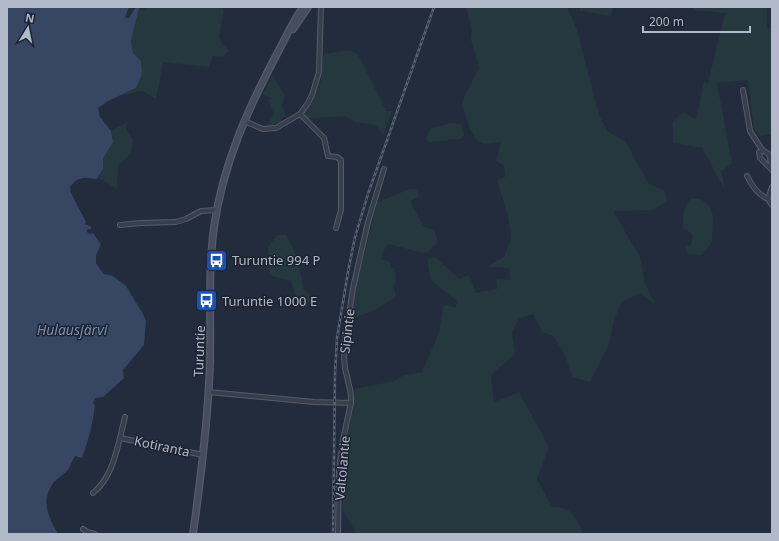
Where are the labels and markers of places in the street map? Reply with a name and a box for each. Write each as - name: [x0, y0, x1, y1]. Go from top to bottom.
- bus stop icon: Turuntie 994 P: [204, 247, 230, 273]
- place label: Turuntie 994 P: [232, 251, 320, 269]
- bus stop icon: Turuntie 1000 E: [194, 288, 220, 314]
- place label: Turuntie 1000 E: [222, 292, 317, 310]

